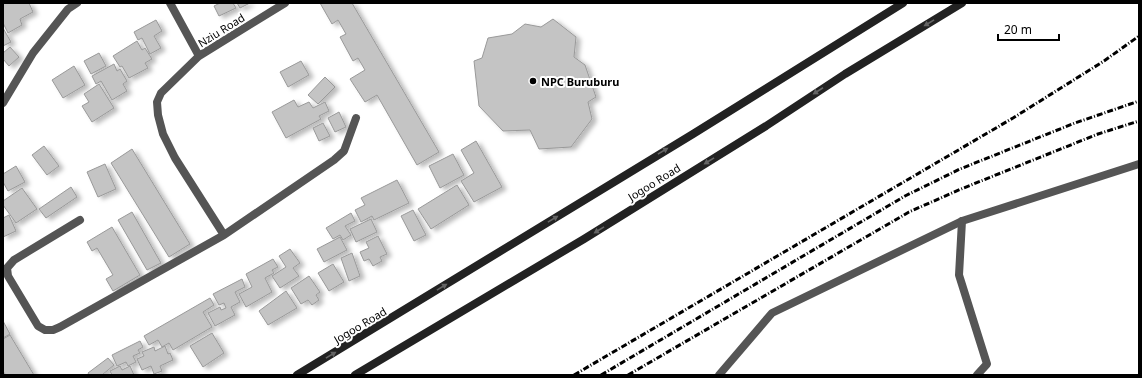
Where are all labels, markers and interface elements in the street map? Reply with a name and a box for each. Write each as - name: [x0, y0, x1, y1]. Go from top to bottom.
- street label: Nziu Road: [195, 10, 247, 50]
- scale bar: [998, 16, 1059, 42]
- one-way arrow: [924, 19, 934, 27]
- text: 20 m: [1004, 21, 1032, 38]
- place label: NPC Buruburu: [541, 74, 619, 89]
- marker: NPC Buruburu: [528, 76, 538, 86]
- one-way arrow: [813, 87, 823, 95]
- one-way arrow: [658, 148, 669, 155]
- one-way arrow: [703, 158, 715, 165]
- street label: Jogoo Road: [624, 160, 683, 205]
- one-way arrow: [547, 216, 559, 223]
- one-way arrow: [593, 227, 604, 234]
- one-way arrow: [436, 284, 448, 291]
- street label: Jogoo Road: [330, 303, 389, 347]
- one-way arrow: [325, 352, 337, 359]

